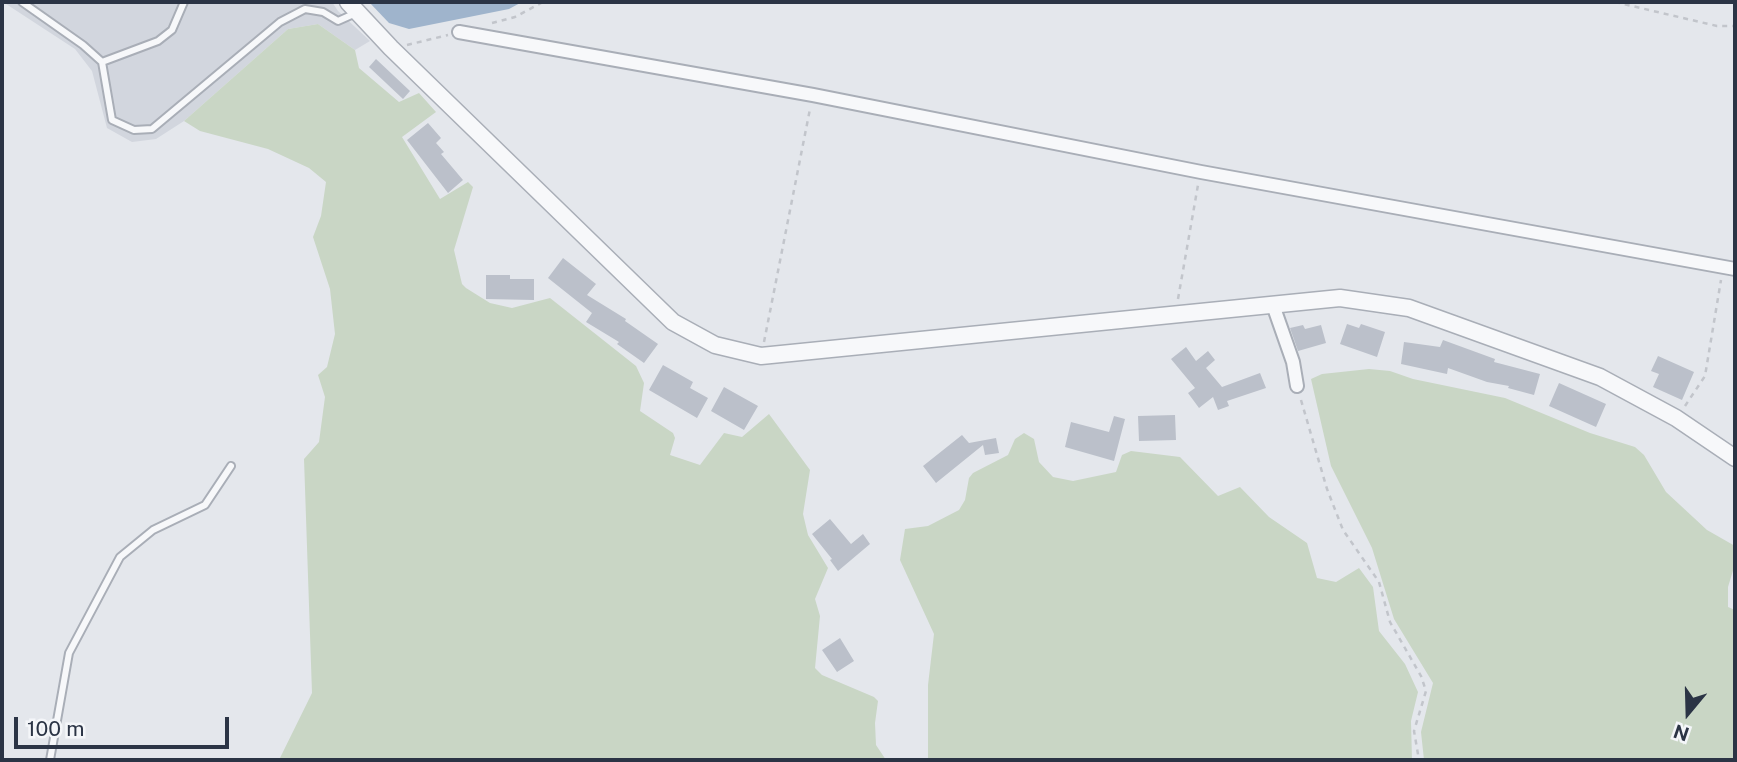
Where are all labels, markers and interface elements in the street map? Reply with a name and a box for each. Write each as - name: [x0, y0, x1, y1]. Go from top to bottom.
- north arrow: [1653, 678, 1723, 748]
- scale bar: [18, 702, 233, 746]
- text: 100 m: [27, 716, 84, 741]
- text: N: [1671, 720, 1692, 746]

